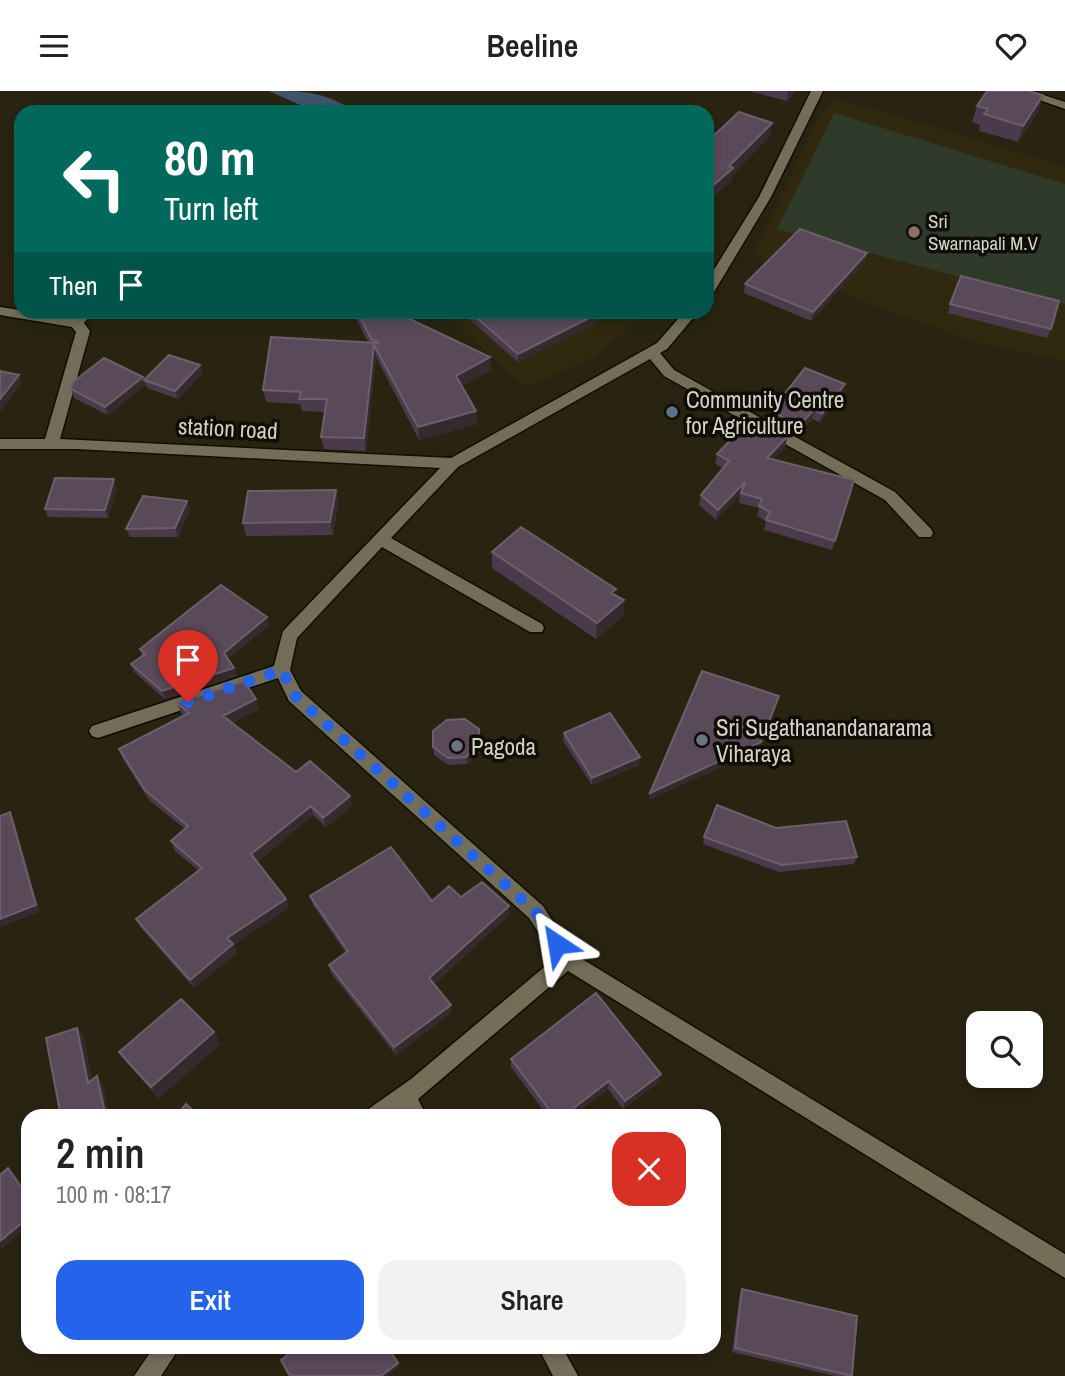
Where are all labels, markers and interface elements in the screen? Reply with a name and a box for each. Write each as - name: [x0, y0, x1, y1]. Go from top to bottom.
- text: Beeline: [487, 24, 578, 67]
- icon: menu: [35, 27, 73, 65]
- icon: heart: [992, 27, 1030, 65]
- text: 80 m: [164, 124, 256, 190]
- icon: left: [49, 133, 140, 224]
- text: Turn left: [164, 187, 258, 230]
- place label: Sri Swarnapali M.V: [928, 208, 1039, 256]
- marker: Sri Swarnapali M.V: [906, 224, 922, 240]
- icon: arrive: [112, 266, 150, 304]
- text: Then: [49, 268, 98, 303]
- place label: Community Centre for Agriculture: [686, 384, 844, 441]
- marker: Community Centre for Agriculture: [664, 404, 680, 420]
- street label: station road: [177, 410, 279, 446]
- pin: [158, 630, 218, 702]
- icon: arrive: [169, 641, 207, 679]
- place label: Sri Sugathanandanarama Viharaya: [716, 712, 933, 769]
- place label: Pagoda: [471, 731, 537, 762]
- marker: Sri Sugathanandanarama Viharaya: [694, 732, 710, 748]
- marker: Pagoda: [449, 738, 465, 754]
- position arrow: [520, 907, 594, 981]
- map controls: [966, 1011, 1043, 1088]
- button: search: [966, 1011, 1043, 1088]
- text: 2 min: [56, 1125, 145, 1181]
- button: close: [612, 1132, 686, 1206]
- text: 100 m · 08:17: [56, 1179, 171, 1210]
- button: Exit: [56, 1260, 364, 1340]
- button: Share: [378, 1260, 686, 1340]

